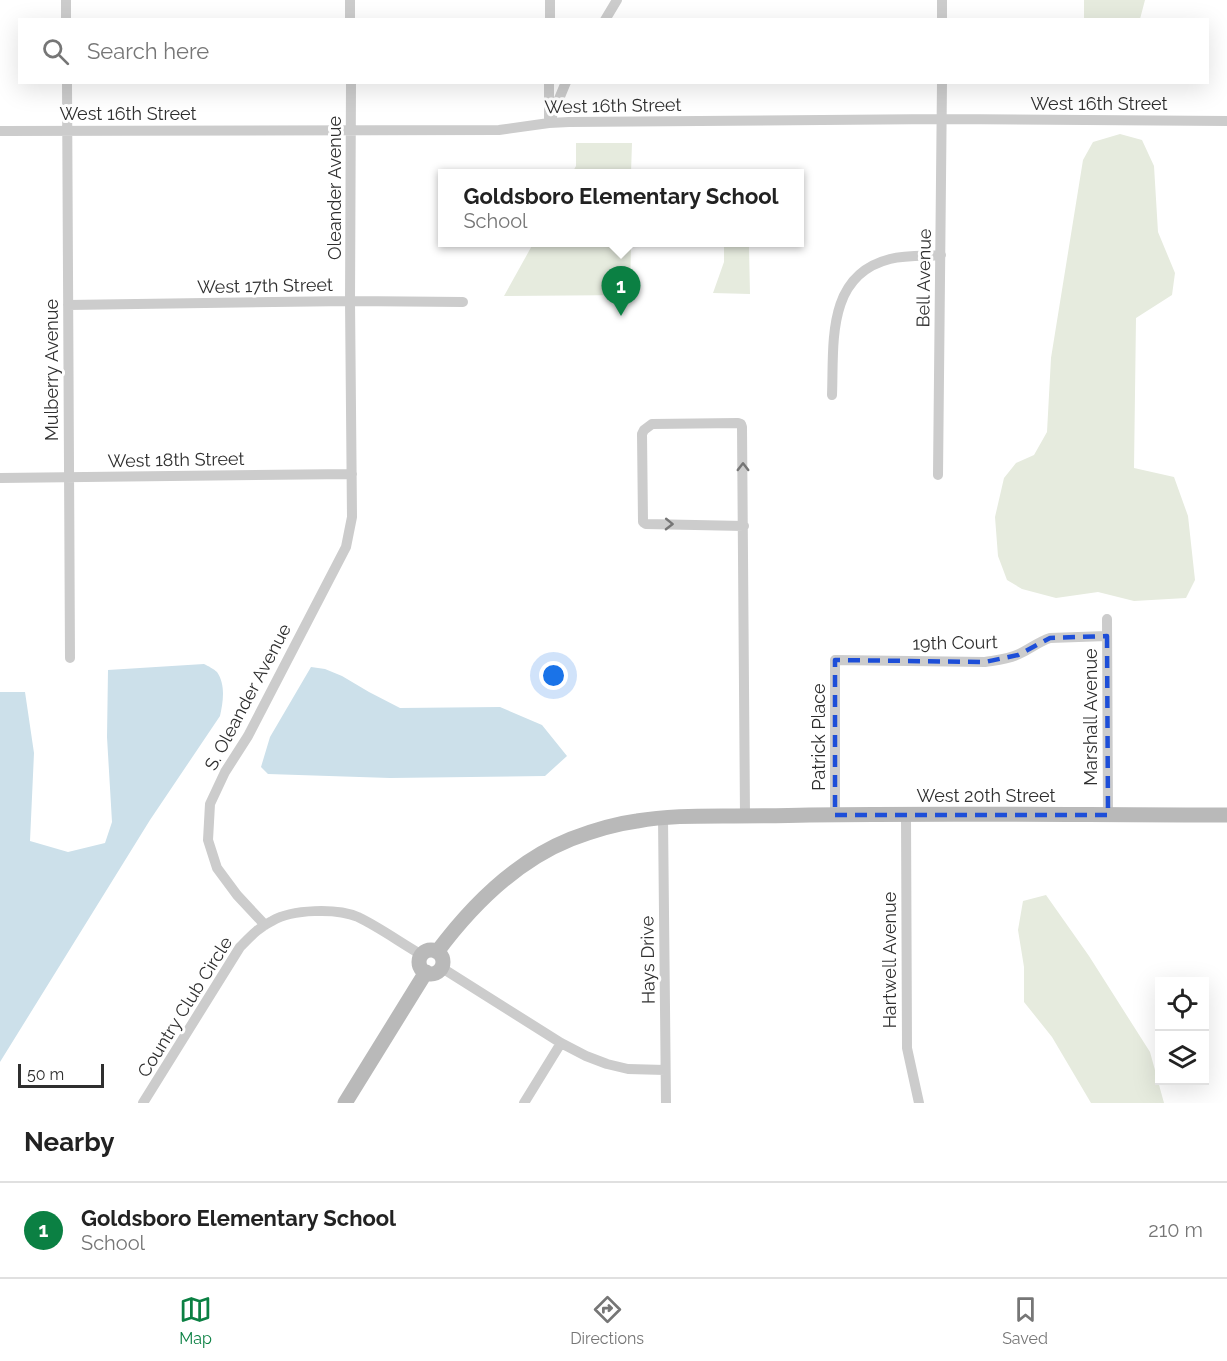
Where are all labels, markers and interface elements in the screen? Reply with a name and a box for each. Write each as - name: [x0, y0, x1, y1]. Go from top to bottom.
- search box: [18, 18, 1209, 84]
- icon: search: [39, 35, 72, 68]
- text: Search here: [87, 38, 209, 64]
- street label: West 16th Street: [1030, 93, 1168, 114]
- street label: West 16th Street: [544, 94, 682, 117]
- street label: West 16th Street: [59, 103, 197, 124]
- street label: Oleander Avenue: [324, 115, 345, 260]
- popup: [438, 169, 804, 247]
- text: Goldsboro Elementary School: [463, 183, 779, 209]
- text: School: [463, 209, 527, 233]
- street label: Bell Avenue: [912, 228, 935, 328]
- pin: 1: [602, 266, 640, 316]
- street label: West 17th Street: [197, 274, 333, 297]
- street label: Mulberry Avenue: [41, 298, 62, 441]
- street label: West 18th Street: [107, 448, 245, 471]
- one-way arrow: [737, 463, 749, 472]
- one-way arrow: [664, 518, 673, 531]
- street label: S. Oleander Avenue: [200, 619, 295, 774]
- street label: 19th Court: [912, 631, 998, 654]
- street label: Marshall Avenue: [1080, 648, 1101, 786]
- your location: [539, 661, 568, 690]
- street label: Patrick Place: [808, 683, 829, 791]
- street label: West 20th Street: [917, 785, 1055, 806]
- street label: Hartwell Avenue: [879, 891, 900, 1028]
- street label: Hays Drive: [636, 915, 659, 1004]
- street label: Country Club Circle: [133, 932, 237, 1081]
- map controls: [1155, 977, 1209, 1085]
- button: locate: [1155, 977, 1209, 1031]
- button: layers: [1155, 1031, 1209, 1085]
- scale bar: [18, 1061, 104, 1088]
- text: 50 m: [27, 1065, 64, 1084]
- text: Nearby: [24, 1127, 114, 1157]
- text: Goldsboro Elementary School: [81, 1205, 396, 1231]
- text: 1: [39, 1218, 48, 1242]
- text: 210 m: [1148, 1218, 1203, 1242]
- text: School: [81, 1231, 145, 1255]
- tab: Map: [179, 1293, 212, 1348]
- tab: Directions: [570, 1293, 644, 1348]
- tab: Saved: [1002, 1293, 1048, 1348]

